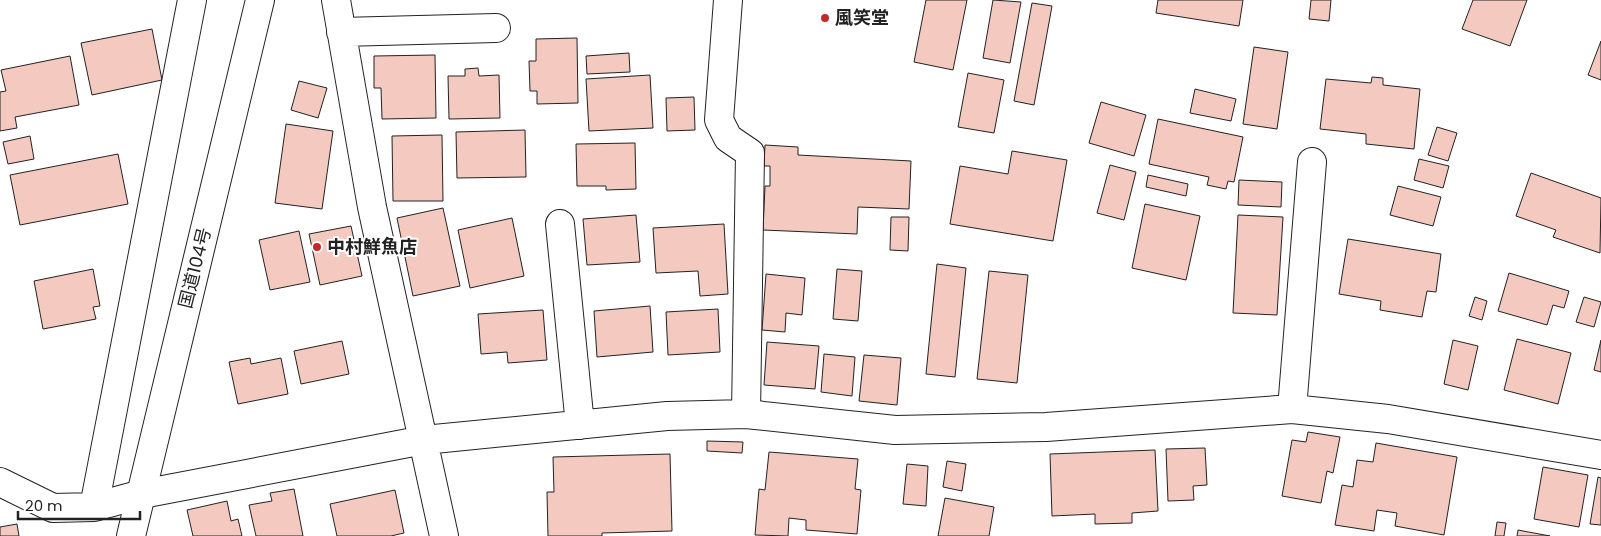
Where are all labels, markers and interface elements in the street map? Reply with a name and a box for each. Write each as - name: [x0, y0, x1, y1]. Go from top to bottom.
- place label: 風笑堂: [835, 5, 889, 30]
- marker: 風笑堂: [819, 12, 831, 24]
- street label: 国道104号: [172, 225, 217, 311]
- place label: 中村鮮魚店: [327, 234, 417, 259]
- marker: 中村鮮魚店: [311, 241, 323, 253]
- scale bar: [18, 488, 140, 520]
- text: 20 m: [25, 495, 63, 516]

